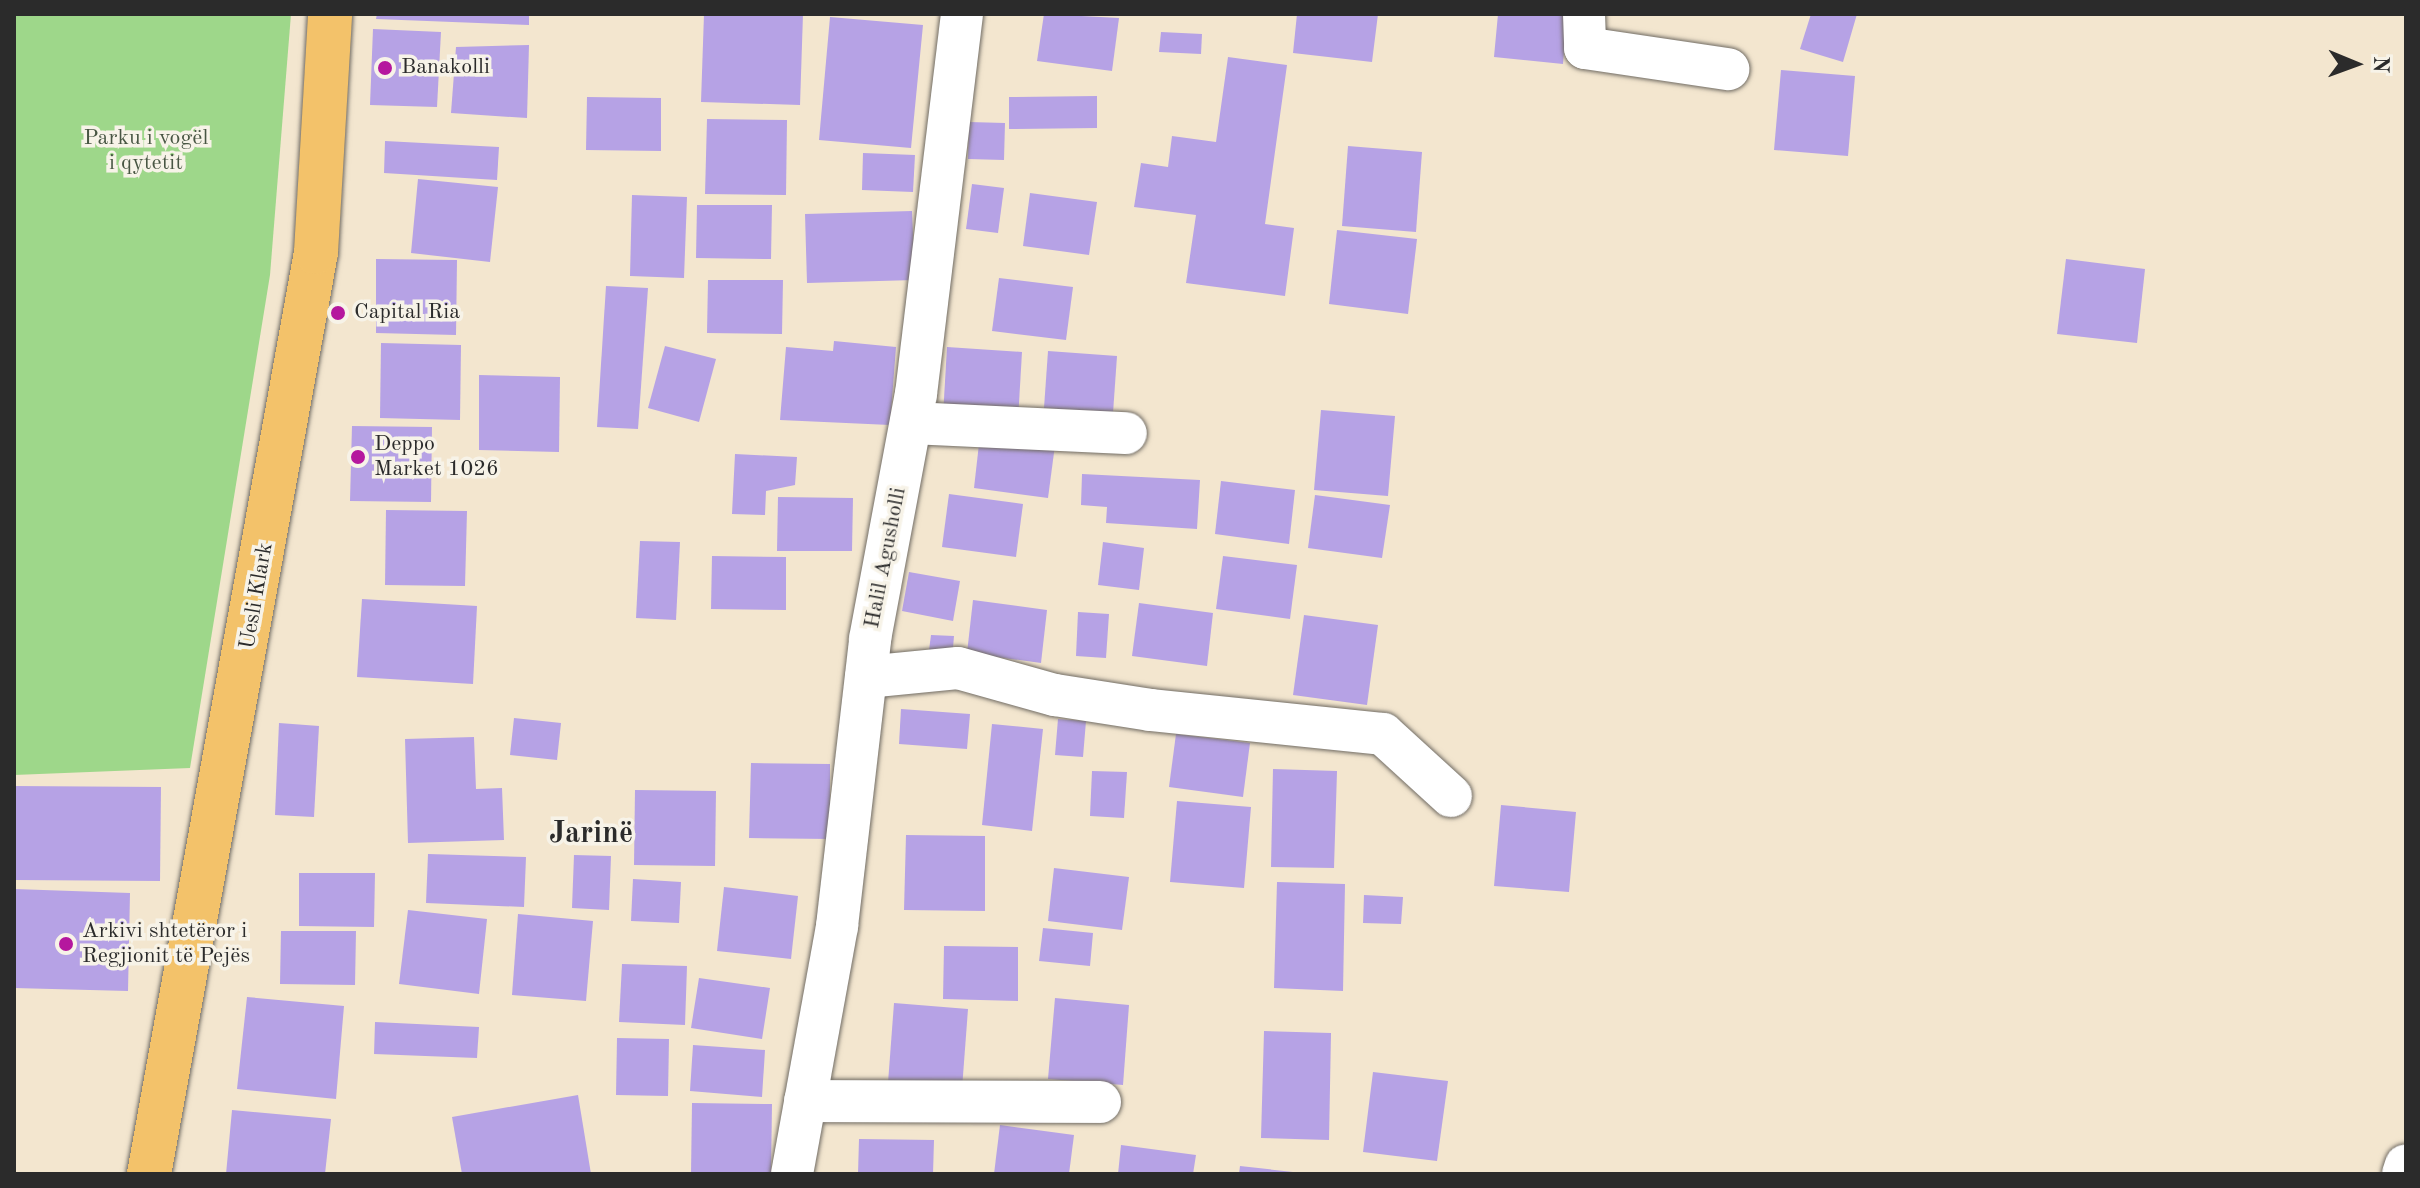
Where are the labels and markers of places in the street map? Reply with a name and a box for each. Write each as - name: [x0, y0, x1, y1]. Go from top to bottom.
- place label: Banakolli: [401, 55, 490, 81]
- marker: Banakolli: [376, 59, 394, 77]
- place label: Capital Ria: [354, 300, 460, 326]
- marker: Capital Ria: [329, 304, 347, 322]
- place label: Deppo Market 1026: [374, 431, 499, 482]
- marker: Deppo Market 1026: [349, 448, 367, 466]
- place label: Arkivi shtetëror i Regjionit të Pejës: [82, 918, 250, 970]
- marker: Arkivi shtetëror i Regjionit të Pejës: [57, 935, 75, 953]

